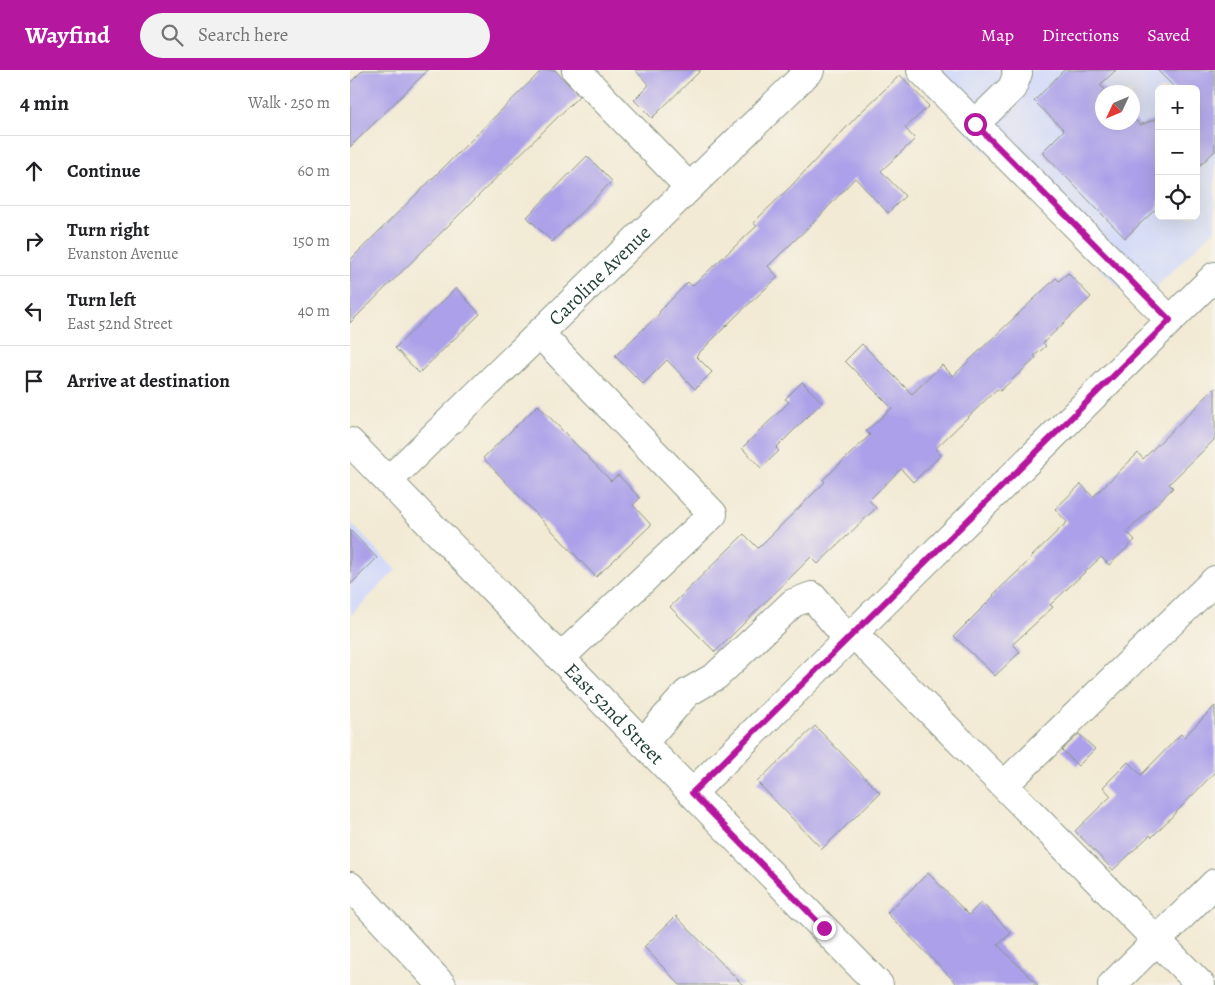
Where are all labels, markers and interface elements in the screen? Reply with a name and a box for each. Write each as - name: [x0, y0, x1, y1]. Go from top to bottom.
- search box: [140, 13, 490, 58]
- text: Wayfind: [25, 19, 110, 51]
- icon: search: [158, 21, 186, 49]
- text: Search here: [198, 22, 288, 48]
- text: Map: [981, 23, 1014, 47]
- text: Directions: [1042, 23, 1119, 47]
- text: Saved: [1147, 23, 1190, 47]
- north arrow: [1095, 85, 1140, 130]
- map controls: [1155, 85, 1200, 220]
- button: +: [1155, 85, 1200, 130]
- text: 4 min: [20, 89, 69, 117]
- text: Walk · 250 m: [248, 92, 330, 114]
- route start: [964, 113, 987, 136]
- button: −: [1155, 130, 1200, 175]
- icon: ahead: [20, 157, 48, 185]
- text: Continue: [67, 158, 141, 184]
- text: 60 m: [298, 160, 330, 182]
- button: locate: [1155, 175, 1200, 220]
- text: Turn right: [67, 217, 149, 243]
- street label: Caroline Avenue: [542, 219, 657, 331]
- icon: right: [20, 227, 48, 255]
- text: 150 m: [293, 230, 330, 252]
- text: Evanston Avenue: [67, 243, 178, 265]
- text: Turn left: [67, 287, 136, 313]
- icon: left: [20, 297, 48, 325]
- text: 40 m: [298, 300, 330, 322]
- text: East 52nd Street: [67, 313, 173, 335]
- icon: arrive: [20, 367, 48, 395]
- text: Arrive at destination: [67, 368, 230, 394]
- street label: East 52nd Street: [559, 657, 671, 771]
- route end: [813, 917, 836, 940]

